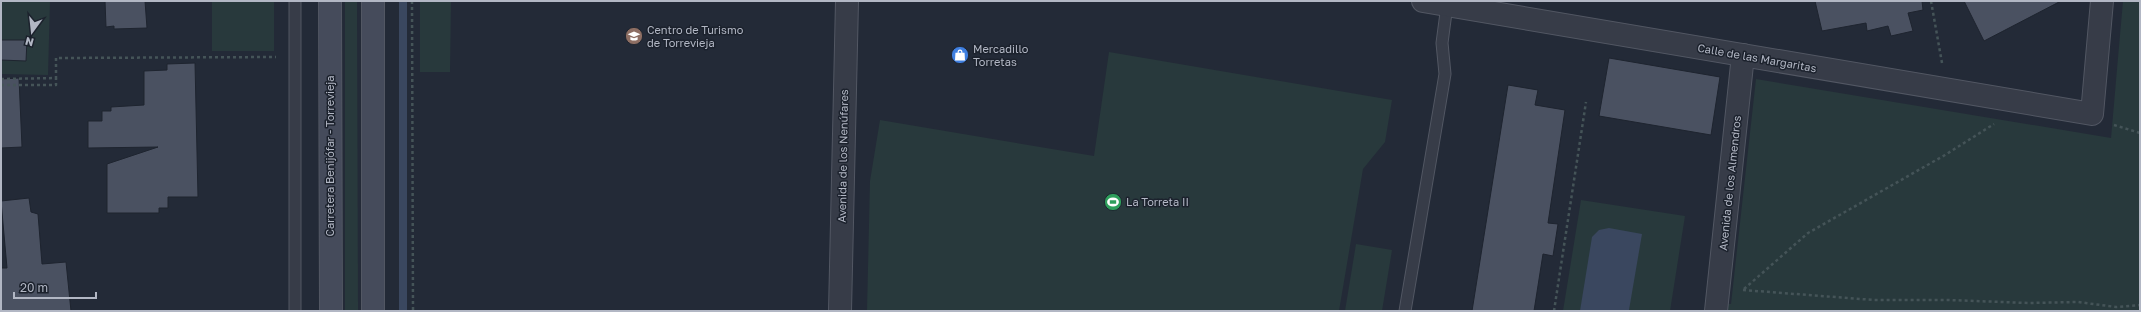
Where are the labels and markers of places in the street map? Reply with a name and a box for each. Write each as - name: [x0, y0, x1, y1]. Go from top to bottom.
- place label: Centro de Turismo de Torrevieja: [647, 23, 744, 49]
- school or university icon: Centro de Turismo de Torrevieja: [624, 26, 644, 46]
- place label: Mercadillo Torretas: [973, 42, 1029, 68]
- shop icon: Mercadillo Torretas: [950, 45, 970, 65]
- sports icon: La Torreta II: [1103, 192, 1123, 212]
- place label: La Torreta II: [1126, 195, 1189, 208]

